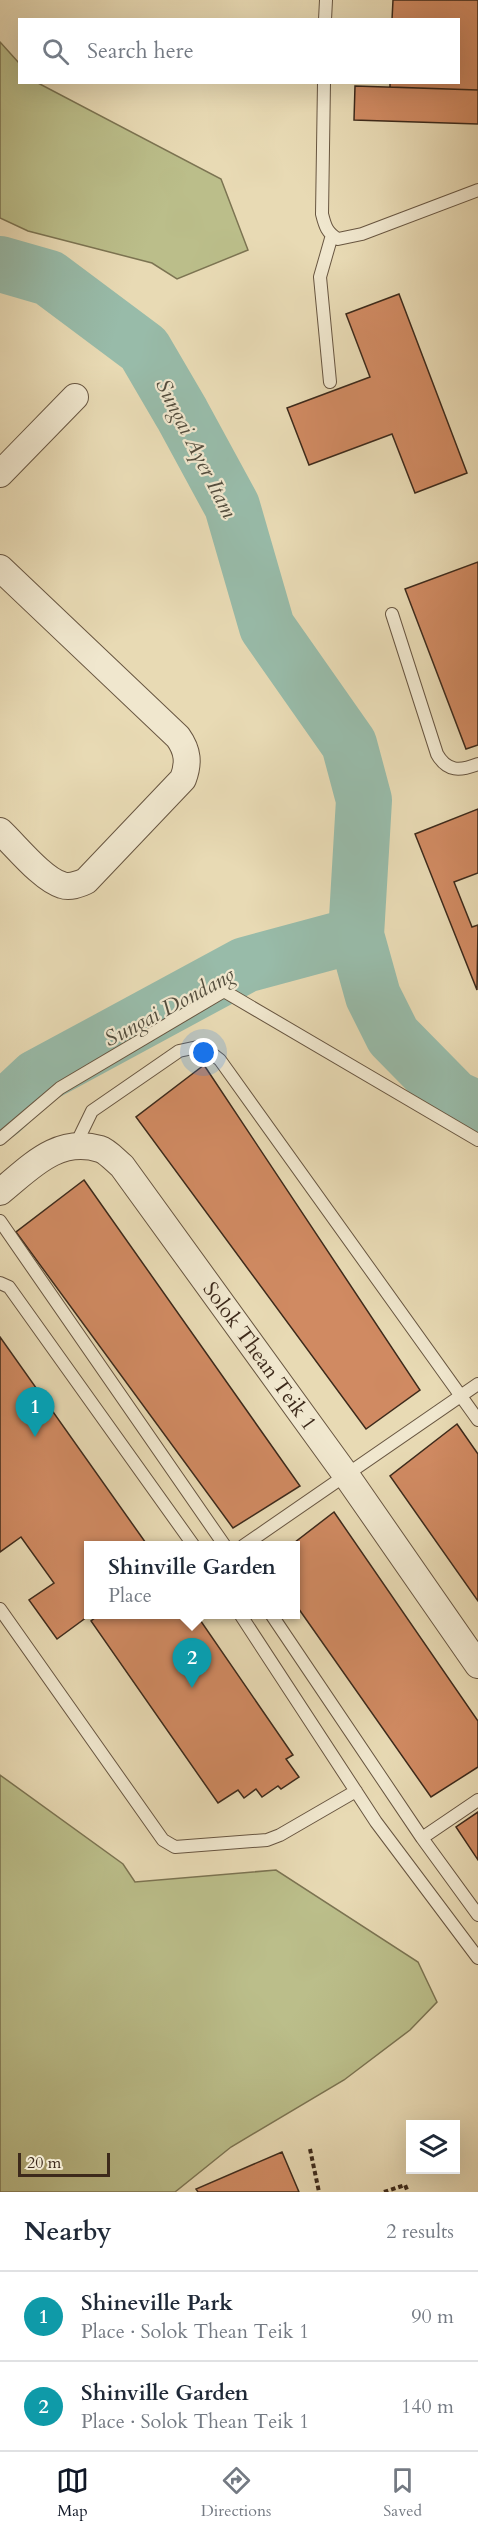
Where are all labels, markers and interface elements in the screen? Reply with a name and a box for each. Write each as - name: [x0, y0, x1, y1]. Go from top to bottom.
- search box: [18, 18, 460, 84]
- icon: search: [39, 35, 72, 68]
- text: Search here: [87, 36, 194, 66]
- water label: Sungai Ayer Itam: [148, 373, 244, 524]
- water label: Sungai Dondang: [99, 960, 240, 1054]
- your location: [189, 1038, 218, 1067]
- street label: Solok Thean Teik 1: [196, 1276, 323, 1436]
- pin: 1: [15, 1388, 54, 1437]
- popup: [84, 1541, 300, 1619]
- text: Shinville Garden: [108, 1552, 276, 1582]
- text: Place: [108, 1582, 152, 1609]
- pin: 2: [172, 1638, 212, 1688]
- map controls: [406, 2120, 460, 2174]
- button: layers: [406, 2120, 460, 2174]
- scale bar: [18, 2150, 110, 2178]
- text: 20 m: [27, 2152, 61, 2174]
- text: Nearby: [24, 2214, 112, 2249]
- text: 2 results: [386, 2218, 454, 2245]
- text: Shineville Park: [81, 2288, 233, 2318]
- text: 1: [38, 2303, 49, 2330]
- text: 90 m: [411, 2303, 454, 2330]
- text: Place · Solok Thean Teik 1: [81, 2318, 309, 2345]
- text: Shinville Garden: [81, 2378, 249, 2408]
- text: 2: [38, 2393, 49, 2420]
- text: 140 m: [401, 2393, 454, 2420]
- text: Place · Solok Thean Teik 1: [81, 2408, 309, 2435]
- tab: Map: [56, 2464, 89, 2522]
- tab: Directions: [201, 2464, 271, 2522]
- tab: Saved: [383, 2464, 422, 2522]

